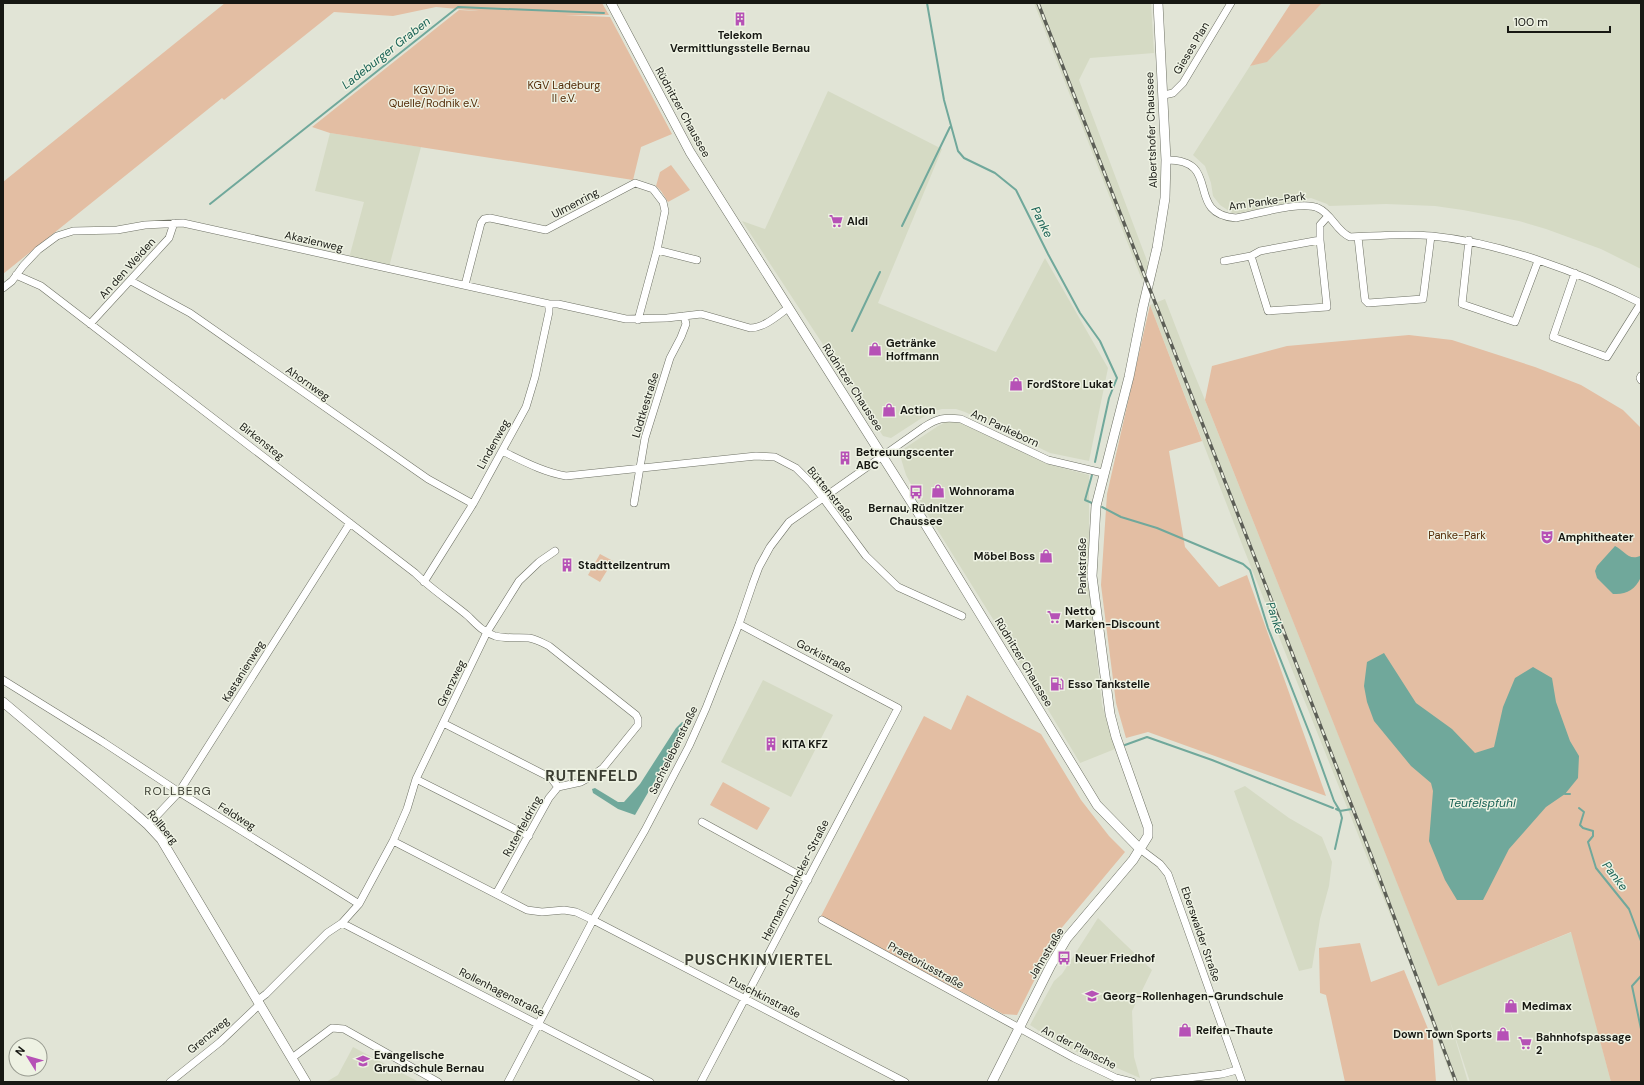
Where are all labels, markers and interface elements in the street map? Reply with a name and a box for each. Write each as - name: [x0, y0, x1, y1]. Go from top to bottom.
- scale bar: [1508, 8, 1610, 34]
- building icon: Telekom Vermittlungsstelle Bernau: [732, 11, 748, 27]
- water label: Ladeburger Graben: [338, 13, 434, 93]
- text: 100 m: [1514, 14, 1548, 30]
- street label: Gieses Plan: [1170, 19, 1212, 77]
- place label: Telekom Vermittlungsstelle Bernau: [670, 28, 810, 55]
- street label: Rüdnitzer Chaussee: [652, 64, 714, 160]
- street label: Albertshofer Chaussee: [1142, 72, 1160, 188]
- park label: KGV Ladeburg II e.V.: [528, 78, 600, 105]
- park label: KGV Die Quelle/Rodnik e.V.: [389, 83, 479, 110]
- street label: Ulmenring: [549, 185, 601, 221]
- street label: Am Panke-Park: [1228, 189, 1307, 213]
- water label: Panke: [1027, 204, 1057, 241]
- supermarket icon: Aldi: [828, 213, 844, 229]
- place label: Aldi: [847, 214, 868, 228]
- street label: Akazienweg: [283, 227, 345, 255]
- street label: An den Weiden: [96, 235, 158, 301]
- place label: Getränke Hoffmann: [886, 336, 939, 363]
- street label: Rüdnitzer Chaussee: [820, 341, 886, 433]
- shop icon: Getränke Hoffmann: [867, 341, 883, 357]
- street label: Ahornweg: [283, 363, 333, 403]
- street label: Lüdtkestraße: [628, 371, 662, 439]
- shop icon: FordStore Lukat: [1008, 376, 1024, 392]
- place label: FordStore Lukat: [1027, 377, 1113, 391]
- shop icon: Action: [881, 402, 897, 418]
- place label: Action: [900, 403, 936, 417]
- street label: Am Pankeborn: [969, 406, 1041, 450]
- street label: Lindenweg: [474, 417, 512, 471]
- street label: Birkensteg: [237, 419, 287, 463]
- place label: Betreuungscenter ABC: [856, 445, 954, 472]
- building icon: Betreuungscenter ABC: [837, 450, 853, 466]
- street label: Büttenstraße: [804, 464, 858, 524]
- shop icon: Wohnorama: [930, 483, 946, 499]
- bus stop icon: Bernau, Rüdnitzer Chaussee: [908, 484, 924, 500]
- place label: Wohnorama: [949, 484, 1014, 498]
- place label: Bernau, Rüdnitzer Chaussee: [868, 501, 964, 528]
- park label: Panke-Park: [1428, 528, 1486, 542]
- theatre icon: Amphitheater: [1539, 529, 1555, 545]
- place label: Amphitheater: [1558, 530, 1634, 544]
- street label: Pankstraße: [1075, 538, 1089, 594]
- shop icon: Möbel Boss: [1038, 548, 1054, 564]
- place label: Möbel Boss: [974, 549, 1035, 563]
- building icon: Stadtteilzentrum: [559, 557, 575, 573]
- place label: Stadtteilzentrum: [578, 558, 670, 572]
- water label: Panke: [1262, 600, 1288, 636]
- place label: Netto Marken-Discount: [1065, 604, 1160, 631]
- supermarket icon: Netto Marken-Discount: [1046, 609, 1062, 625]
- street label: Rüdnitzer Chaussee: [992, 615, 1056, 709]
- street label: Gorkistraße: [794, 636, 854, 676]
- street label: Kastanienweg: [219, 638, 267, 704]
- street label: Grenzweg: [434, 657, 468, 709]
- fuel station icon: Esso Tankstelle: [1049, 676, 1065, 692]
- place label: Esso Tankstelle: [1068, 677, 1150, 691]
- street label: Sachtelebenstraße: [646, 704, 700, 796]
- building icon: KITA KFZ: [763, 736, 779, 752]
- place label: KITA KFZ: [782, 737, 828, 751]
- district label: RUTENFELD: [545, 766, 639, 786]
- district label: ROLLBERG: [144, 783, 212, 799]
- street label: Rutenfeldring: [499, 793, 545, 859]
- water label: Teufelspfuhl: [1448, 795, 1516, 811]
- street label: Feldweg: [216, 799, 258, 833]
- street label: Rollberg: [145, 807, 181, 847]
- street label: Hermann-Duncker-Straße: [758, 817, 832, 943]
- water label: Panke: [1599, 858, 1631, 894]
- street label: Eberswalder Straße: [1178, 885, 1224, 983]
- street label: Jahnstraße: [1025, 925, 1067, 981]
- street label: Praetoriusstraße: [886, 938, 966, 992]
- district label: PUSCHKINVIERTEL: [684, 950, 834, 970]
- bus stop icon: Neuer Friedhof: [1056, 950, 1072, 966]
- place label: Neuer Friedhof: [1075, 951, 1155, 965]
- street label: Rollenhagenstraße: [457, 964, 547, 1020]
- street label: Puschkinstraße: [727, 973, 803, 1021]
- school or university icon: Georg-Rollenhagen-Grundschule: [1084, 988, 1100, 1004]
- place label: Georg-Rollenhagen-Grundschule: [1103, 989, 1284, 1003]
- shop icon: Medimax: [1503, 998, 1519, 1014]
- place label: Medimax: [1522, 999, 1572, 1013]
- street label: Grenzweg: [184, 1013, 232, 1057]
- street label: An der Plansche: [1039, 1022, 1119, 1072]
- shop icon: Reifen-Thaute: [1177, 1022, 1193, 1038]
- place label: Reifen-Thaute: [1196, 1023, 1274, 1037]
- shop icon: Down Town Sports: [1495, 1026, 1511, 1042]
- place label: Down Town Sports: [1393, 1027, 1492, 1041]
- place label: Bahnhofspassage 2: [1536, 1030, 1631, 1057]
- supermarket icon: Bahnhofspassage 2: [1517, 1035, 1533, 1051]
- north arrow: [8, 1037, 48, 1077]
- text: N: [12, 1044, 28, 1058]
- place label: Evangelische Grundschule Bernau: [374, 1048, 484, 1075]
- school or university icon: Evangelische Grundschule Bernau: [355, 1053, 371, 1069]

